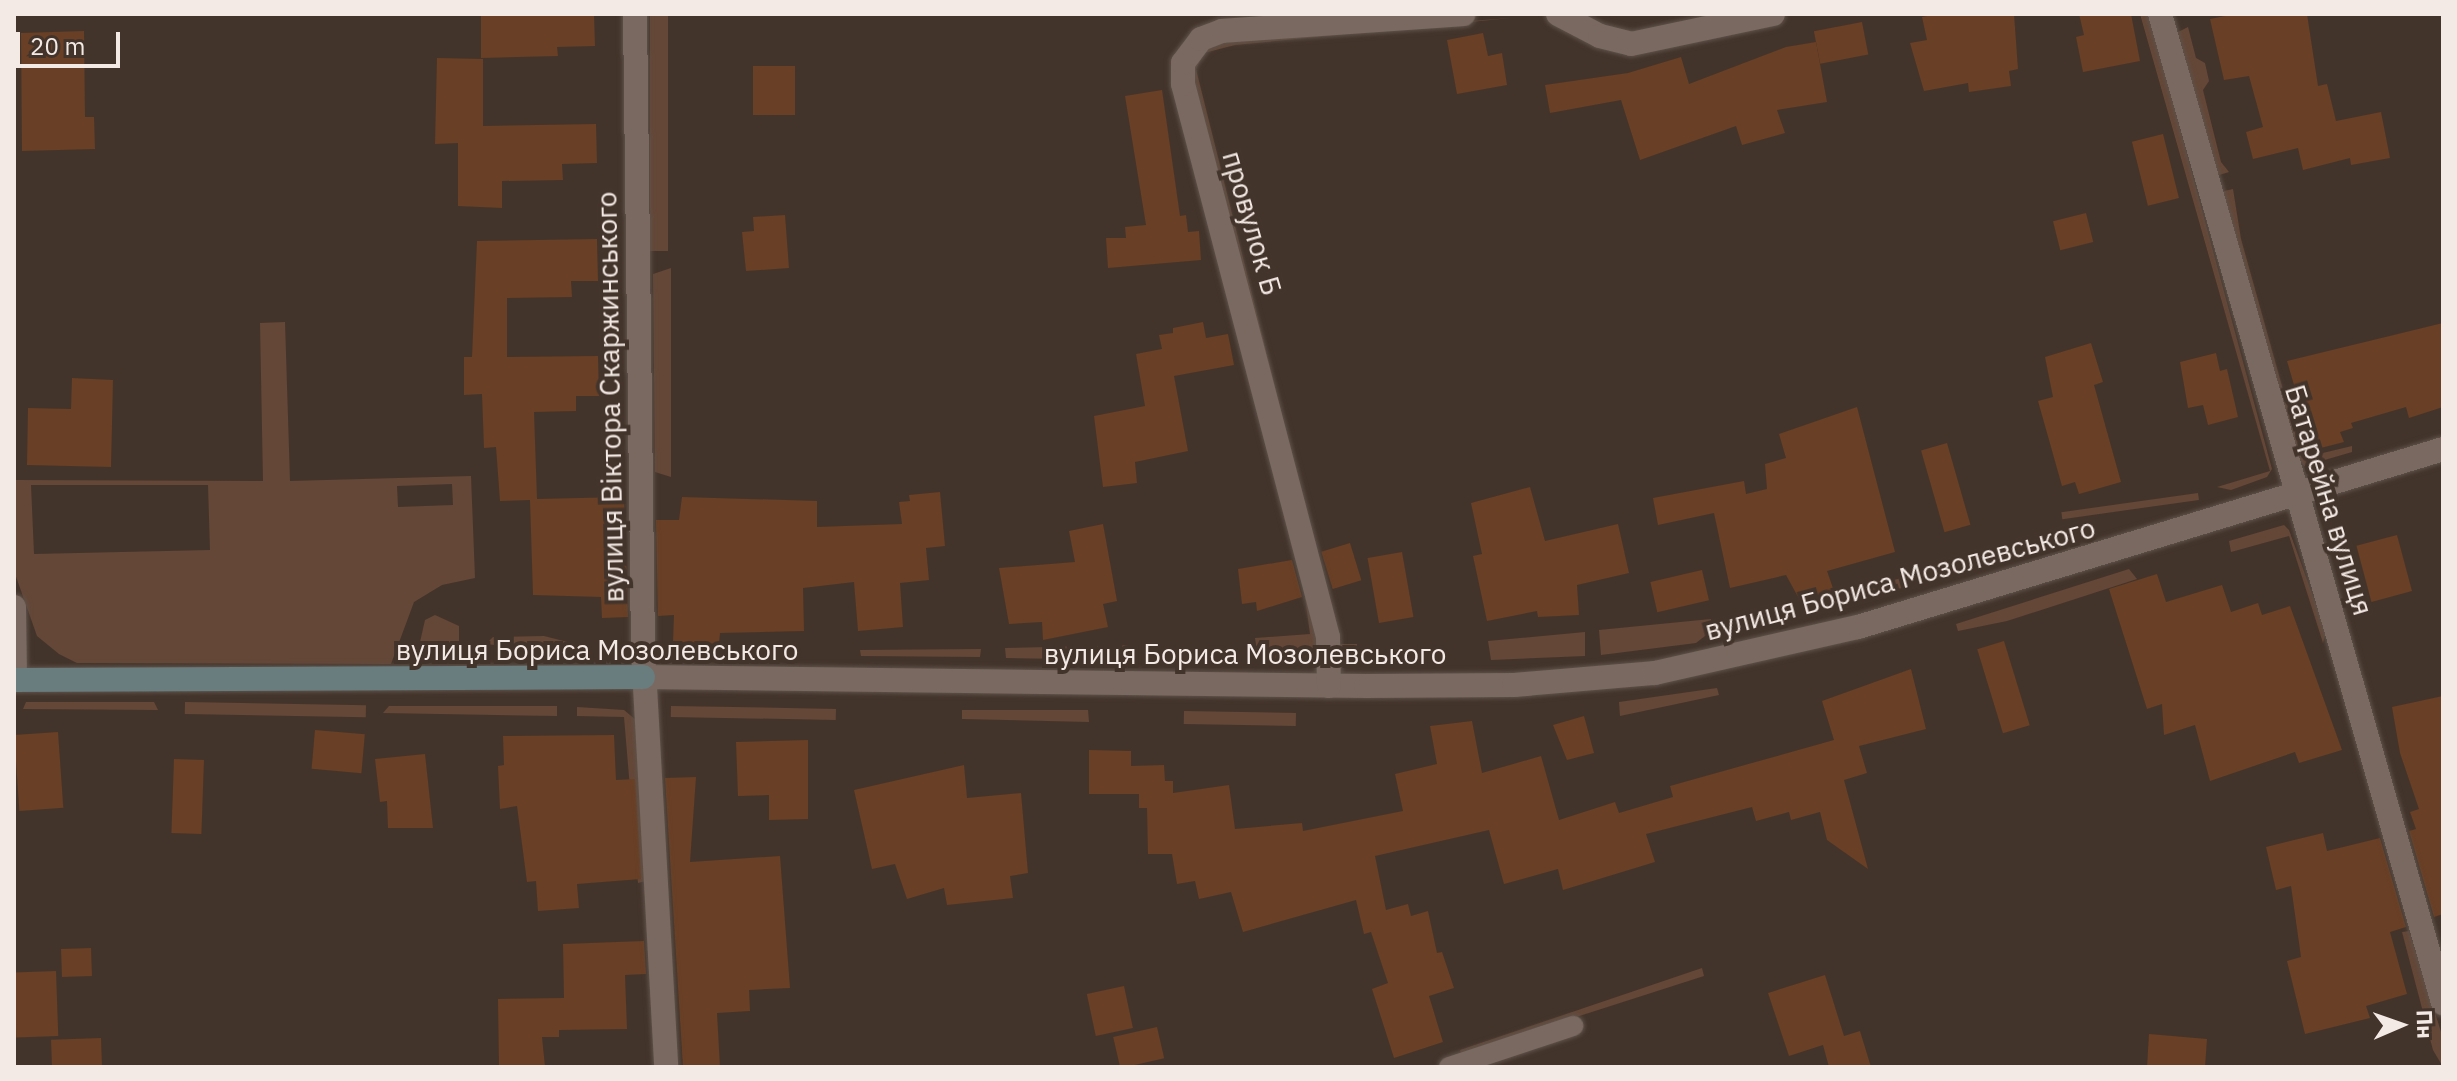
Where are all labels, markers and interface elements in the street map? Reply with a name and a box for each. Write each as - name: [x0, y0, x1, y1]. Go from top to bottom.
- scale bar: [20, 16, 124, 66]
- text: 20 m: [30, 30, 85, 62]
- street label: провулок Б: [1215, 147, 1289, 299]
- street label: вулиця Віктора Скаржинського: [590, 191, 630, 603]
- street label: Батарейна вулиця: [2278, 381, 2380, 619]
- street label: вулиця Бориса Мозолевського: [1701, 511, 2099, 647]
- street label: вулиця Бориса Мозолевського: [396, 633, 798, 667]
- street label: вулиця Бориса Мозолевського: [1044, 637, 1446, 671]
- north arrow: [2361, 985, 2441, 1065]
- text: Пн: [2410, 1009, 2440, 1039]

